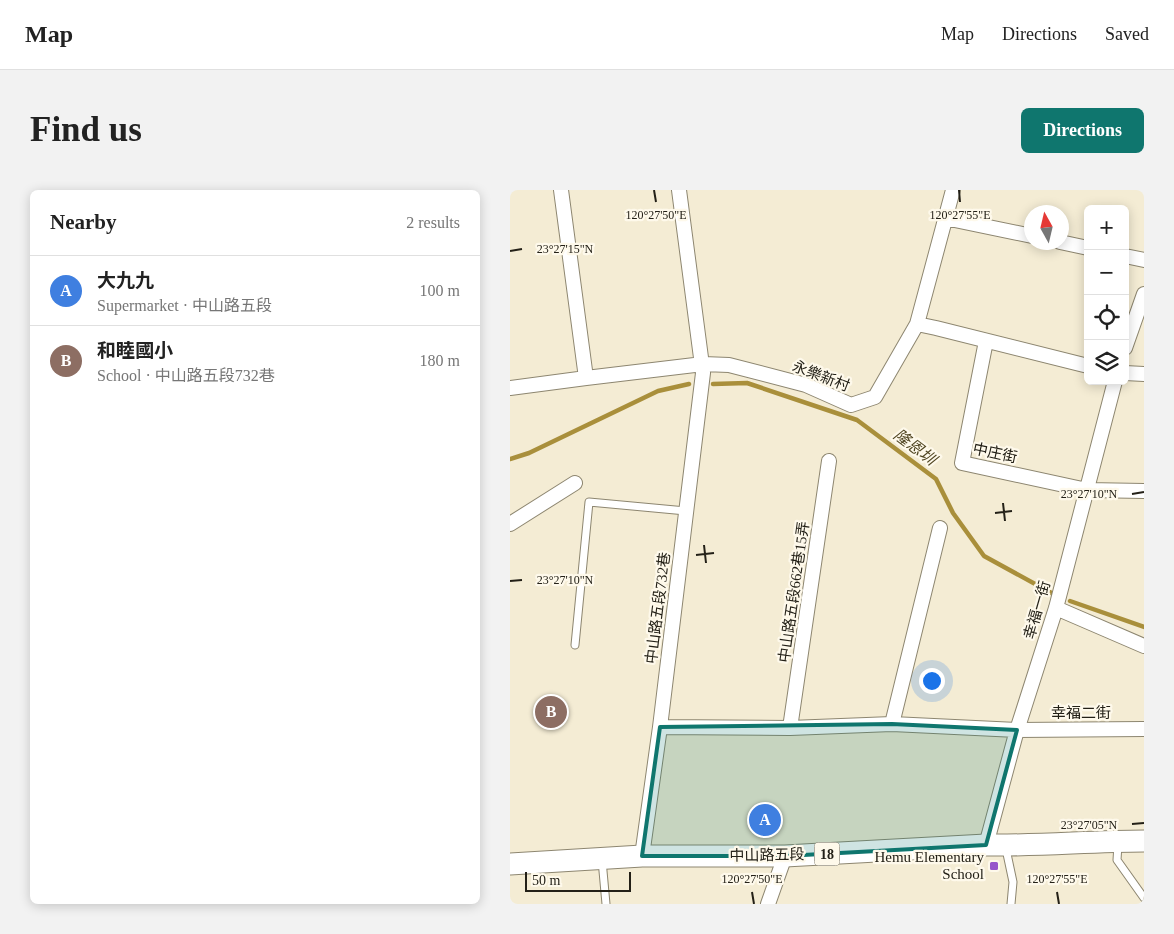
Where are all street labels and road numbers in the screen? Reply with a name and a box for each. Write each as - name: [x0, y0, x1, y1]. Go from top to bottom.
- street label: 永樂新村: [790, 357, 852, 394]
- street label: 中庄街: [971, 440, 1019, 466]
- street label: 中山路五段662巷15弄: [776, 520, 812, 664]
- street label: 中山路五段732巷: [643, 551, 673, 665]
- street label: 幸福一街: [1021, 579, 1053, 641]
- street label: 幸福二街: [1051, 705, 1111, 721]
- road number: 18: [814, 842, 840, 866]
- street label: 中山路五段: [729, 846, 805, 864]

